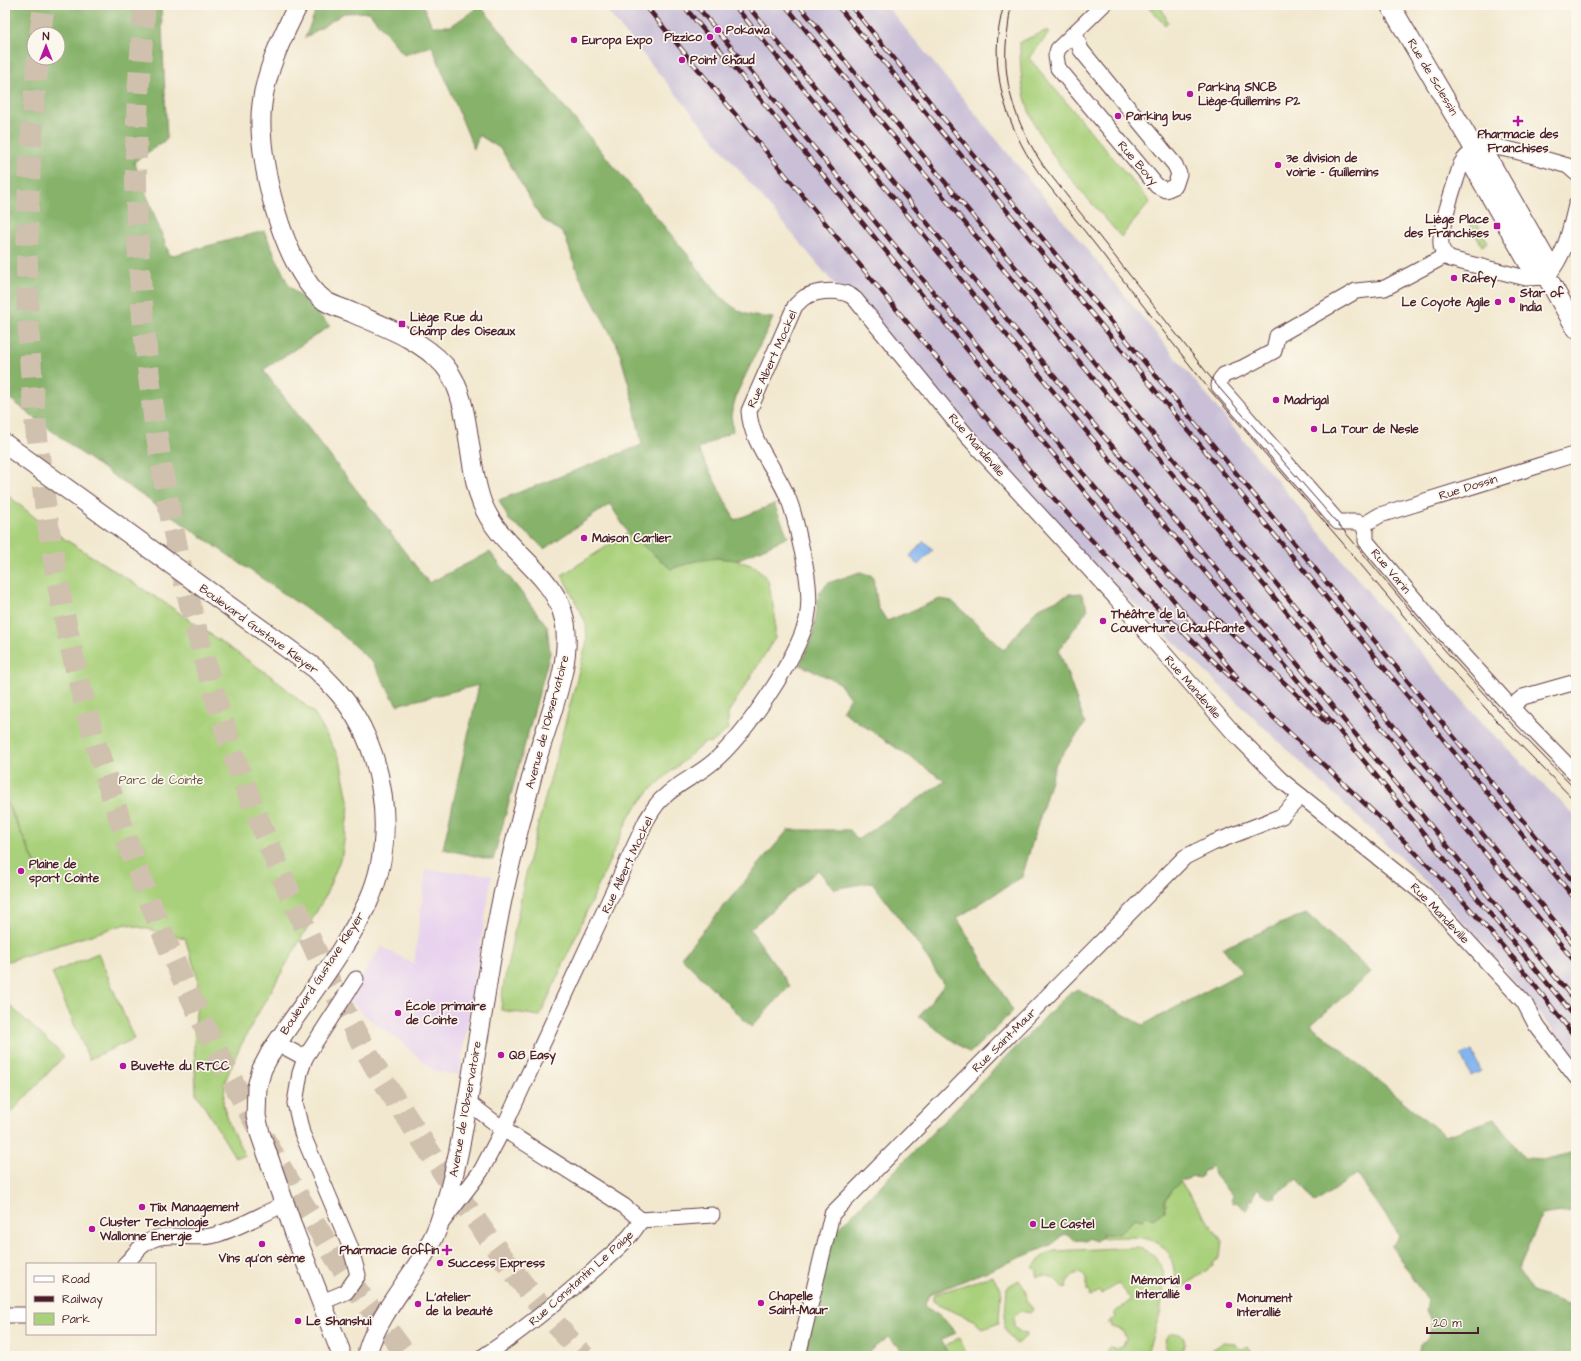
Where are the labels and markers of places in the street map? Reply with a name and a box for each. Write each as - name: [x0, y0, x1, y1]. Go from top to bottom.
- place label: Pokawa: [726, 22, 771, 39]
- marker: Pokawa: [713, 25, 723, 35]
- place label: Pizzico: [664, 29, 702, 46]
- place label: Europa Expo: [582, 32, 653, 50]
- marker: Pizzico: [705, 32, 715, 42]
- marker: Europa Expo: [569, 35, 579, 45]
- place label: Point Chaud: [690, 52, 756, 69]
- marker: Point Chaud: [677, 55, 687, 65]
- place label: Parking SNCB Liège-Guillemins P2: [1198, 79, 1300, 112]
- marker: Parking SNCB Liège-Guillemins P2: [1185, 89, 1195, 99]
- place label: Parking bus: [1126, 108, 1191, 127]
- marker: Parking bus: [1113, 111, 1123, 121]
- marker: Pharmacie des Franchises: [1513, 116, 1523, 126]
- place label: Pharmacie des Franchises: [1477, 126, 1559, 157]
- place label: 3e division de voirie - Guillemins: [1285, 150, 1379, 181]
- marker: 3e division de voirie - Guillemins: [1273, 160, 1283, 170]
- place label: Liège Place des Franchises: [1404, 211, 1489, 242]
- marker: Liège Place des Franchises: [1492, 221, 1502, 231]
- place label: Rafey: [1462, 270, 1497, 288]
- marker: Rafey: [1449, 273, 1459, 283]
- place label: Star of India: [1519, 285, 1565, 316]
- place label: Le Coyote Agile: [1402, 294, 1491, 313]
- marker: Star of India: [1507, 295, 1517, 305]
- marker: Le Coyote Agile: [1493, 297, 1503, 307]
- place label: Liège Rue du Champ des Oiseaux: [410, 309, 515, 341]
- marker: Liège Rue du Champ des Oiseaux: [397, 319, 407, 329]
- place label: Madrigal: [1284, 392, 1329, 411]
- marker: Madrigal: [1271, 395, 1281, 405]
- place label: La Tour de Nesle: [1322, 421, 1419, 438]
- marker: La Tour de Nesle: [1309, 424, 1319, 434]
- place label: Maison Carlier: [592, 530, 672, 547]
- marker: Maison Carlier: [579, 533, 589, 543]
- place label: Théâtre de la Couverture Chauffante: [1110, 606, 1245, 637]
- marker: Théâtre de la Couverture Chauffante: [1098, 616, 1108, 626]
- place label: Plaine de sport Cointe: [29, 856, 100, 888]
- marker: Plaine de sport Cointe: [16, 866, 26, 876]
- place label: École primaire de Cointe: [405, 998, 487, 1029]
- marker: École primaire de Cointe: [393, 1008, 403, 1018]
- place label: Q8 Easy: [509, 1047, 556, 1065]
- marker: Q8 Easy: [496, 1050, 506, 1060]
- place label: Buvette du RTCC: [131, 1058, 230, 1075]
- marker: Buvette du RTCC: [118, 1061, 128, 1071]
- place label: Tiix Management: [149, 1199, 239, 1218]
- marker: Tiix Management: [137, 1202, 147, 1212]
- place label: Cluster Technologie Wallonne Energie: [99, 1214, 209, 1247]
- place label: Le Castel: [1041, 1216, 1095, 1233]
- marker: Le Castel: [1028, 1219, 1038, 1229]
- marker: Cluster Technologie Wallonne Energie: [87, 1224, 97, 1234]
- marker: Vins qu'on sème: [257, 1239, 267, 1249]
- place label: Pharmacie Goffin: [339, 1242, 439, 1259]
- marker: Pharmacie Goffin: [442, 1245, 452, 1255]
- place label: Vins qu'on sème: [218, 1250, 306, 1268]
- place label: Success Express: [447, 1255, 545, 1273]
- marker: Success Express: [435, 1258, 445, 1268]
- place label: Mémorial Interallié: [1131, 1272, 1181, 1303]
- marker: Mémorial Interallié: [1183, 1282, 1193, 1292]
- place label: Chapelle Saint-Maur: [768, 1288, 828, 1319]
- place label: L'atelier de la beauté: [425, 1289, 494, 1320]
- place label: Monument Interallié: [1237, 1290, 1293, 1321]
- marker: Chapelle Saint-Maur: [756, 1298, 766, 1308]
- marker: L'atelier de la beauté: [413, 1299, 423, 1309]
- marker: Monument Interallié: [1224, 1300, 1234, 1310]
- place label: Le Shanshui: [306, 1313, 371, 1330]
- marker: Le Shanshui: [293, 1316, 303, 1326]

